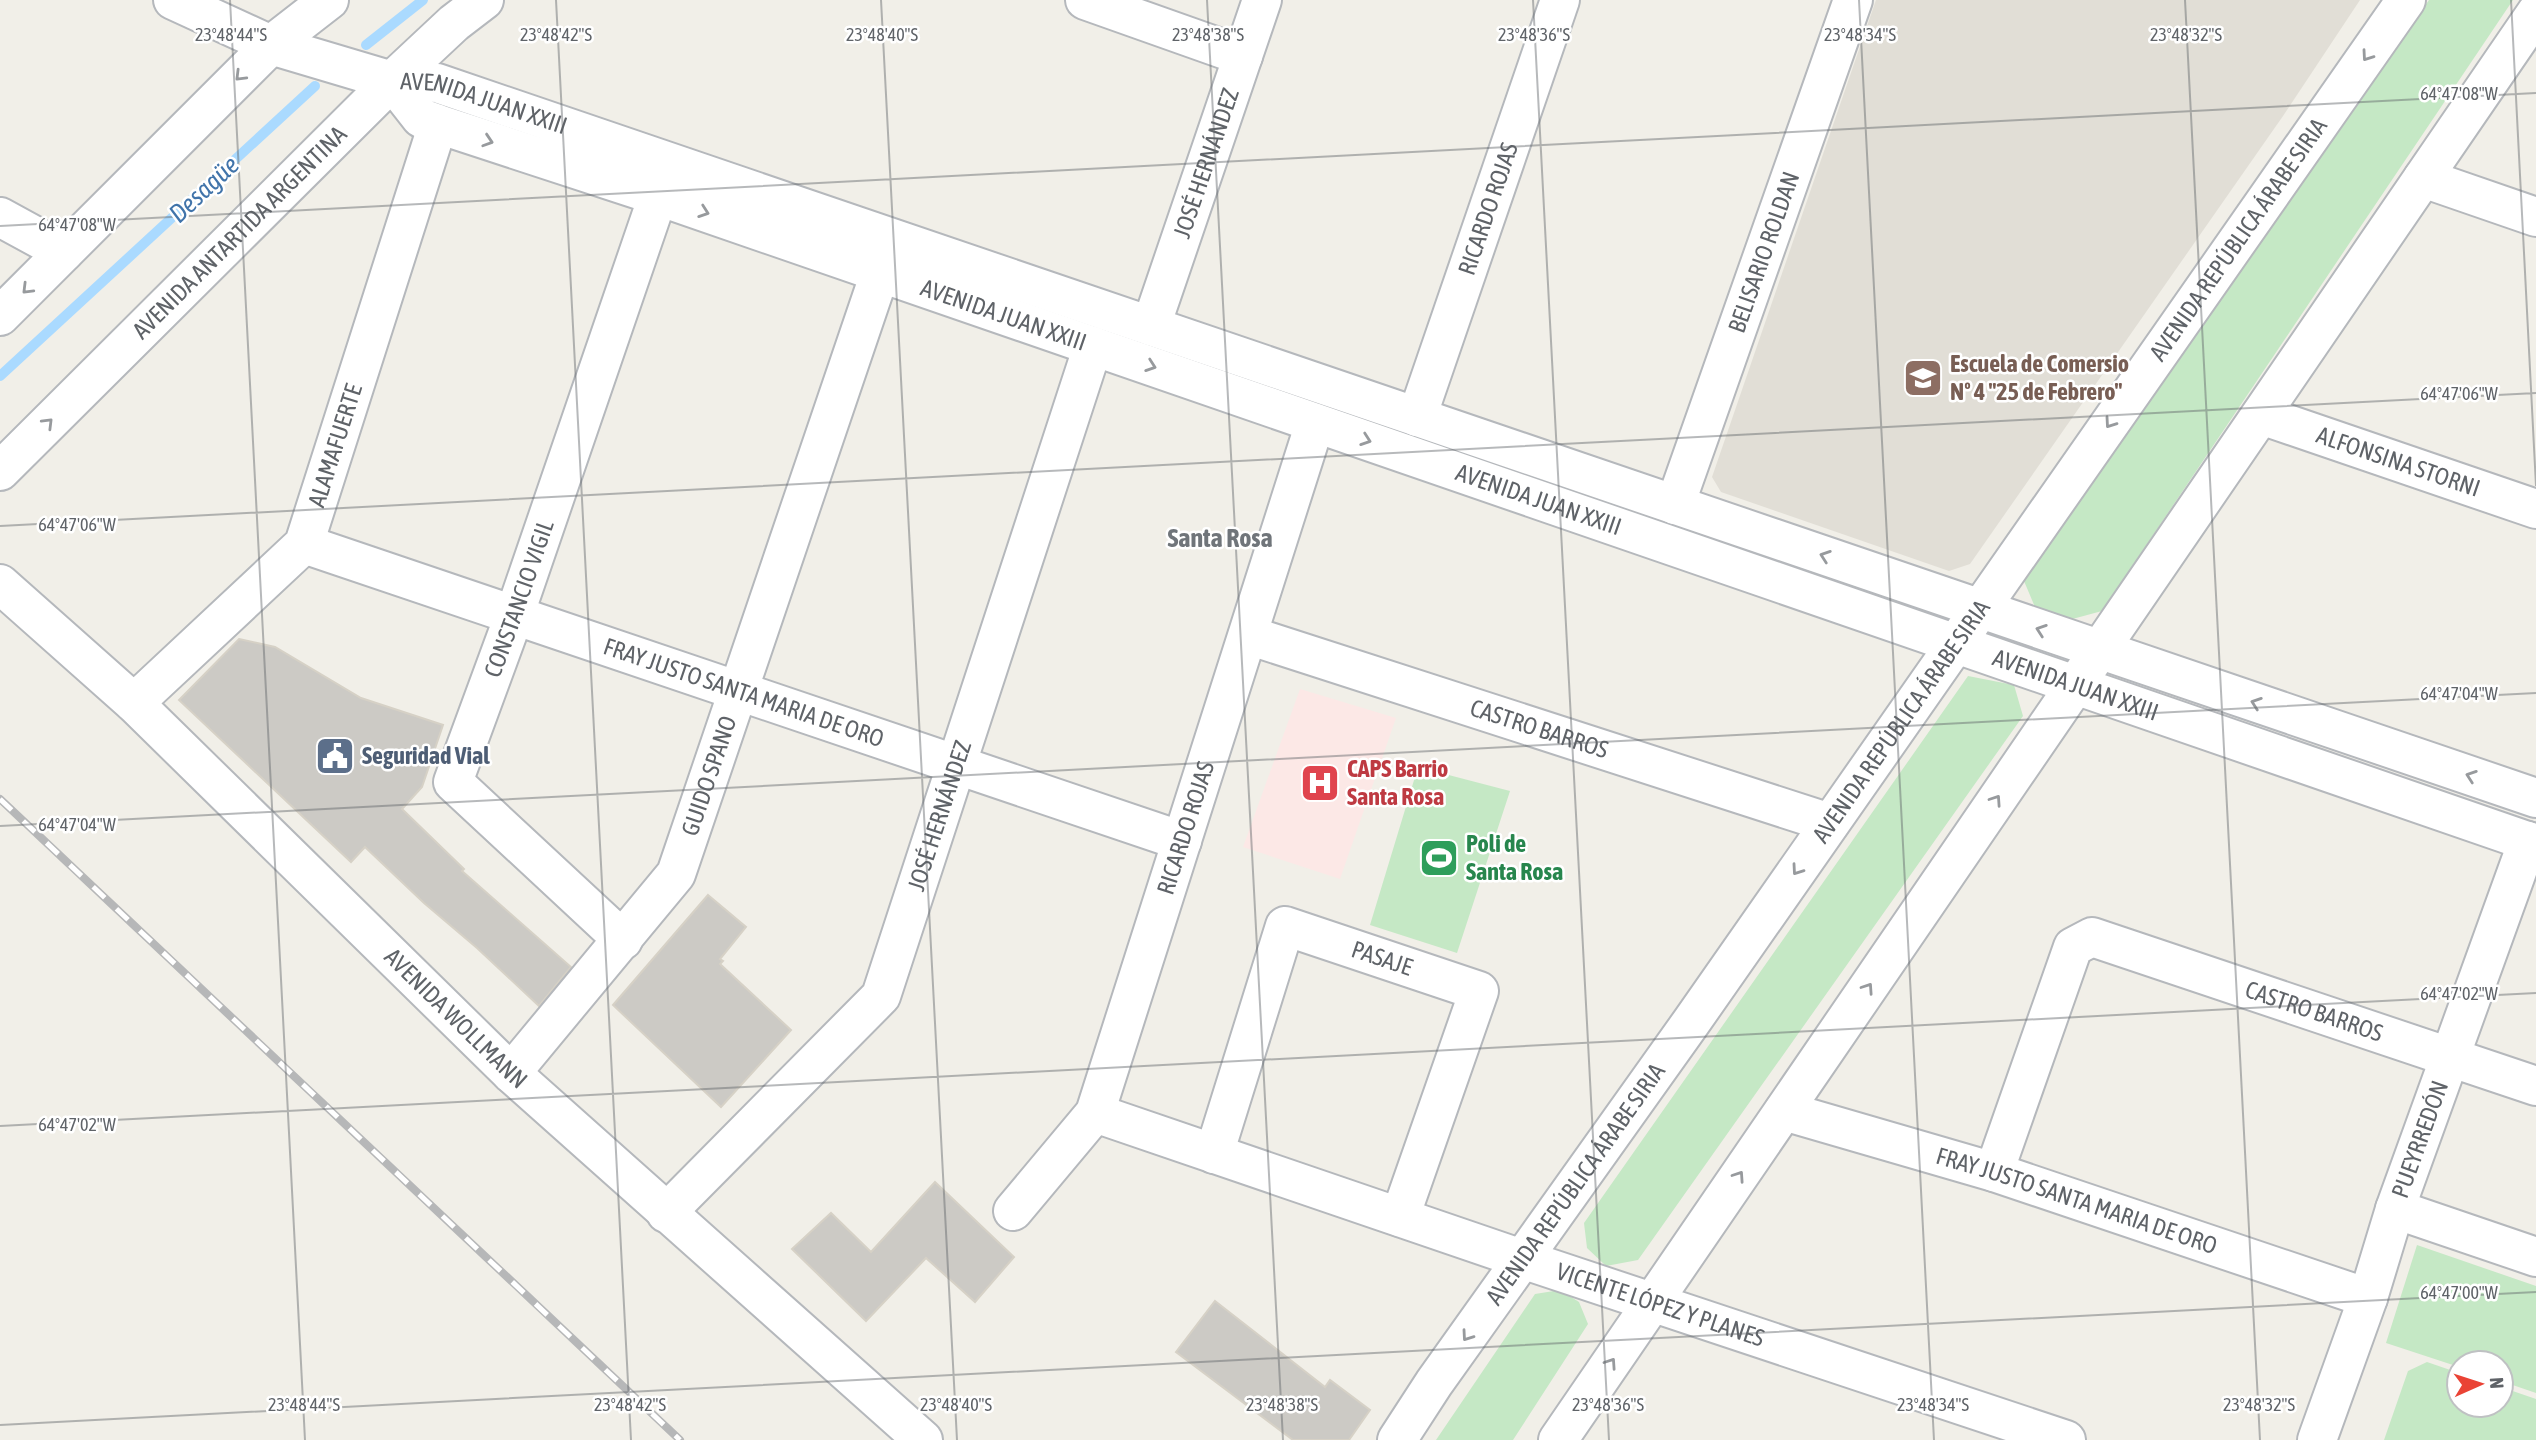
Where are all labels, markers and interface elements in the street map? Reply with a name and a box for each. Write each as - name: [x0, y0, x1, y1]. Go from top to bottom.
- text: 23°48'44"S: [195, 24, 267, 45]
- text: 23°48'42"S: [520, 24, 592, 45]
- text: 23°48'40"S: [846, 24, 918, 45]
- text: 23°48'38"S: [1172, 24, 1244, 45]
- text: 23°48'36"S: [1498, 24, 1570, 45]
- text: 23°48'34"S: [1824, 24, 1896, 45]
- text: 23°48'32"S: [2150, 24, 2222, 45]
- one-way arrow: [2363, 48, 2375, 61]
- street label: AVENIDA JUAN XXIII: [400, 67, 571, 139]
- one-way arrow: [236, 68, 249, 81]
- text: 64°47'08"W: [2420, 83, 2498, 104]
- street label: JOSÉ HERNÁNDEZ: [1168, 85, 1244, 241]
- street label: AVENIDA REPÚBLICA ÁRABE SIRIA: [2144, 113, 2332, 366]
- street label: AVENIDA ANTARTIDA ARGENTINA: [127, 120, 352, 344]
- one-way arrow: [482, 132, 494, 147]
- street label: RICARDO ROJAS: [1453, 139, 1523, 278]
- water label: Desagüe: [163, 149, 245, 229]
- street label: BELISARIO ROLDAN: [1723, 168, 1804, 336]
- one-way arrow: [697, 204, 710, 218]
- text: 64°47'08"W: [38, 214, 116, 235]
- street label: AVENIDA JUAN XXIII: [917, 274, 1090, 356]
- one-way arrow: [23, 280, 36, 293]
- place label: Escuela de Comersio Nº 4 "25 de Febrero": [1950, 350, 2129, 405]
- school or university icon: Escuela de Comersio Nº 4 "25 de Febrero": [1902, 357, 1944, 399]
- one-way arrow: [1144, 358, 1156, 372]
- street label: ALAMAFUERTE: [303, 381, 367, 510]
- text: 64°47'06"W: [2420, 383, 2498, 404]
- one-way arrow: [2106, 415, 2118, 428]
- one-way arrow: [40, 419, 53, 432]
- street label: ALFONSINA STORNI: [2313, 421, 2484, 502]
- one-way arrow: [1359, 432, 1371, 446]
- street label: AVENIDA JUAN XXIII: [1452, 458, 1625, 540]
- text: 64°47'06"W: [38, 514, 116, 535]
- street label: CONSTANCIO VIGIL: [479, 516, 559, 681]
- district label: Santa Rosa: [1167, 523, 1273, 553]
- one-way arrow: [1820, 550, 1832, 564]
- street label: AVENIDA REPÚBLICA ÁRABE SIRIA: [1807, 595, 1995, 848]
- one-way arrow: [2035, 624, 2047, 638]
- street label: FRAY JUSTO SANTA MARIA DE ORO: [600, 632, 887, 752]
- street label: AVENIDA JUAN XXIII: [1989, 644, 2162, 726]
- text: 64°47'04"W: [2420, 683, 2498, 704]
- street label: CASTRO BARROS: [1467, 694, 1612, 763]
- one-way arrow: [2250, 697, 2263, 711]
- street label: GUIDO SPANO: [676, 712, 742, 839]
- public building icon: Seguridad Vial: [314, 735, 356, 777]
- street label: JOSÉ HERNÁNDEZ: [902, 737, 976, 894]
- place label: Seguridad Vial: [362, 742, 490, 769]
- place label: CAPS Barrio Santa Rosa: [1347, 755, 1448, 810]
- street label: RICARDO ROJAS: [1152, 758, 1219, 898]
- hospital icon: CAPS Barrio Santa Rosa: [1299, 762, 1341, 804]
- one-way arrow: [2466, 770, 2478, 785]
- one-way arrow: [1988, 795, 2001, 808]
- text: 64°47'04"W: [38, 814, 116, 835]
- place label: Poli de Santa Rosa: [1466, 830, 1563, 885]
- sports icon: Poli de Santa Rosa: [1418, 837, 1460, 879]
- one-way arrow: [1793, 862, 1805, 875]
- street label: PASAJE: [1348, 935, 1416, 981]
- street label: AVENIDA WOLLMANN: [380, 943, 533, 1094]
- street label: CASTRO BARROS: [2242, 975, 2386, 1047]
- one-way arrow: [1860, 983, 1872, 996]
- text: 64°47'02"W: [2420, 983, 2498, 1004]
- street label: AVENIDA REPÚBLICA ÁRABE SIRIA: [1480, 1058, 1670, 1310]
- street label: PUEYRREDÓN: [2386, 1077, 2453, 1201]
- text: 64°47'02"W: [38, 1114, 116, 1135]
- street label: FRAY JUSTO SANTA MARIA DE ORO: [1933, 1142, 2221, 1259]
- one-way arrow: [1731, 1171, 1743, 1184]
- street label: VICENTE LÓPEZ Y PLANES: [1553, 1257, 1768, 1352]
- text: 64°47'00"W: [2420, 1282, 2498, 1303]
- one-way arrow: [1463, 1328, 1476, 1341]
- north arrow: [2445, 1349, 2515, 1419]
- one-way arrow: [1603, 1358, 1616, 1371]
- text: N: [2486, 1377, 2508, 1389]
- text: 23°48'44"S: [268, 1394, 340, 1415]
- text: 23°48'42"S: [594, 1394, 666, 1415]
- text: 23°48'40"S: [920, 1394, 992, 1415]
- text: 23°48'38"S: [1246, 1394, 1318, 1415]
- text: 23°48'36"S: [1572, 1394, 1644, 1415]
- text: 23°48'34"S: [1897, 1394, 1969, 1415]
- text: 23°48'32"S: [2223, 1394, 2295, 1415]

